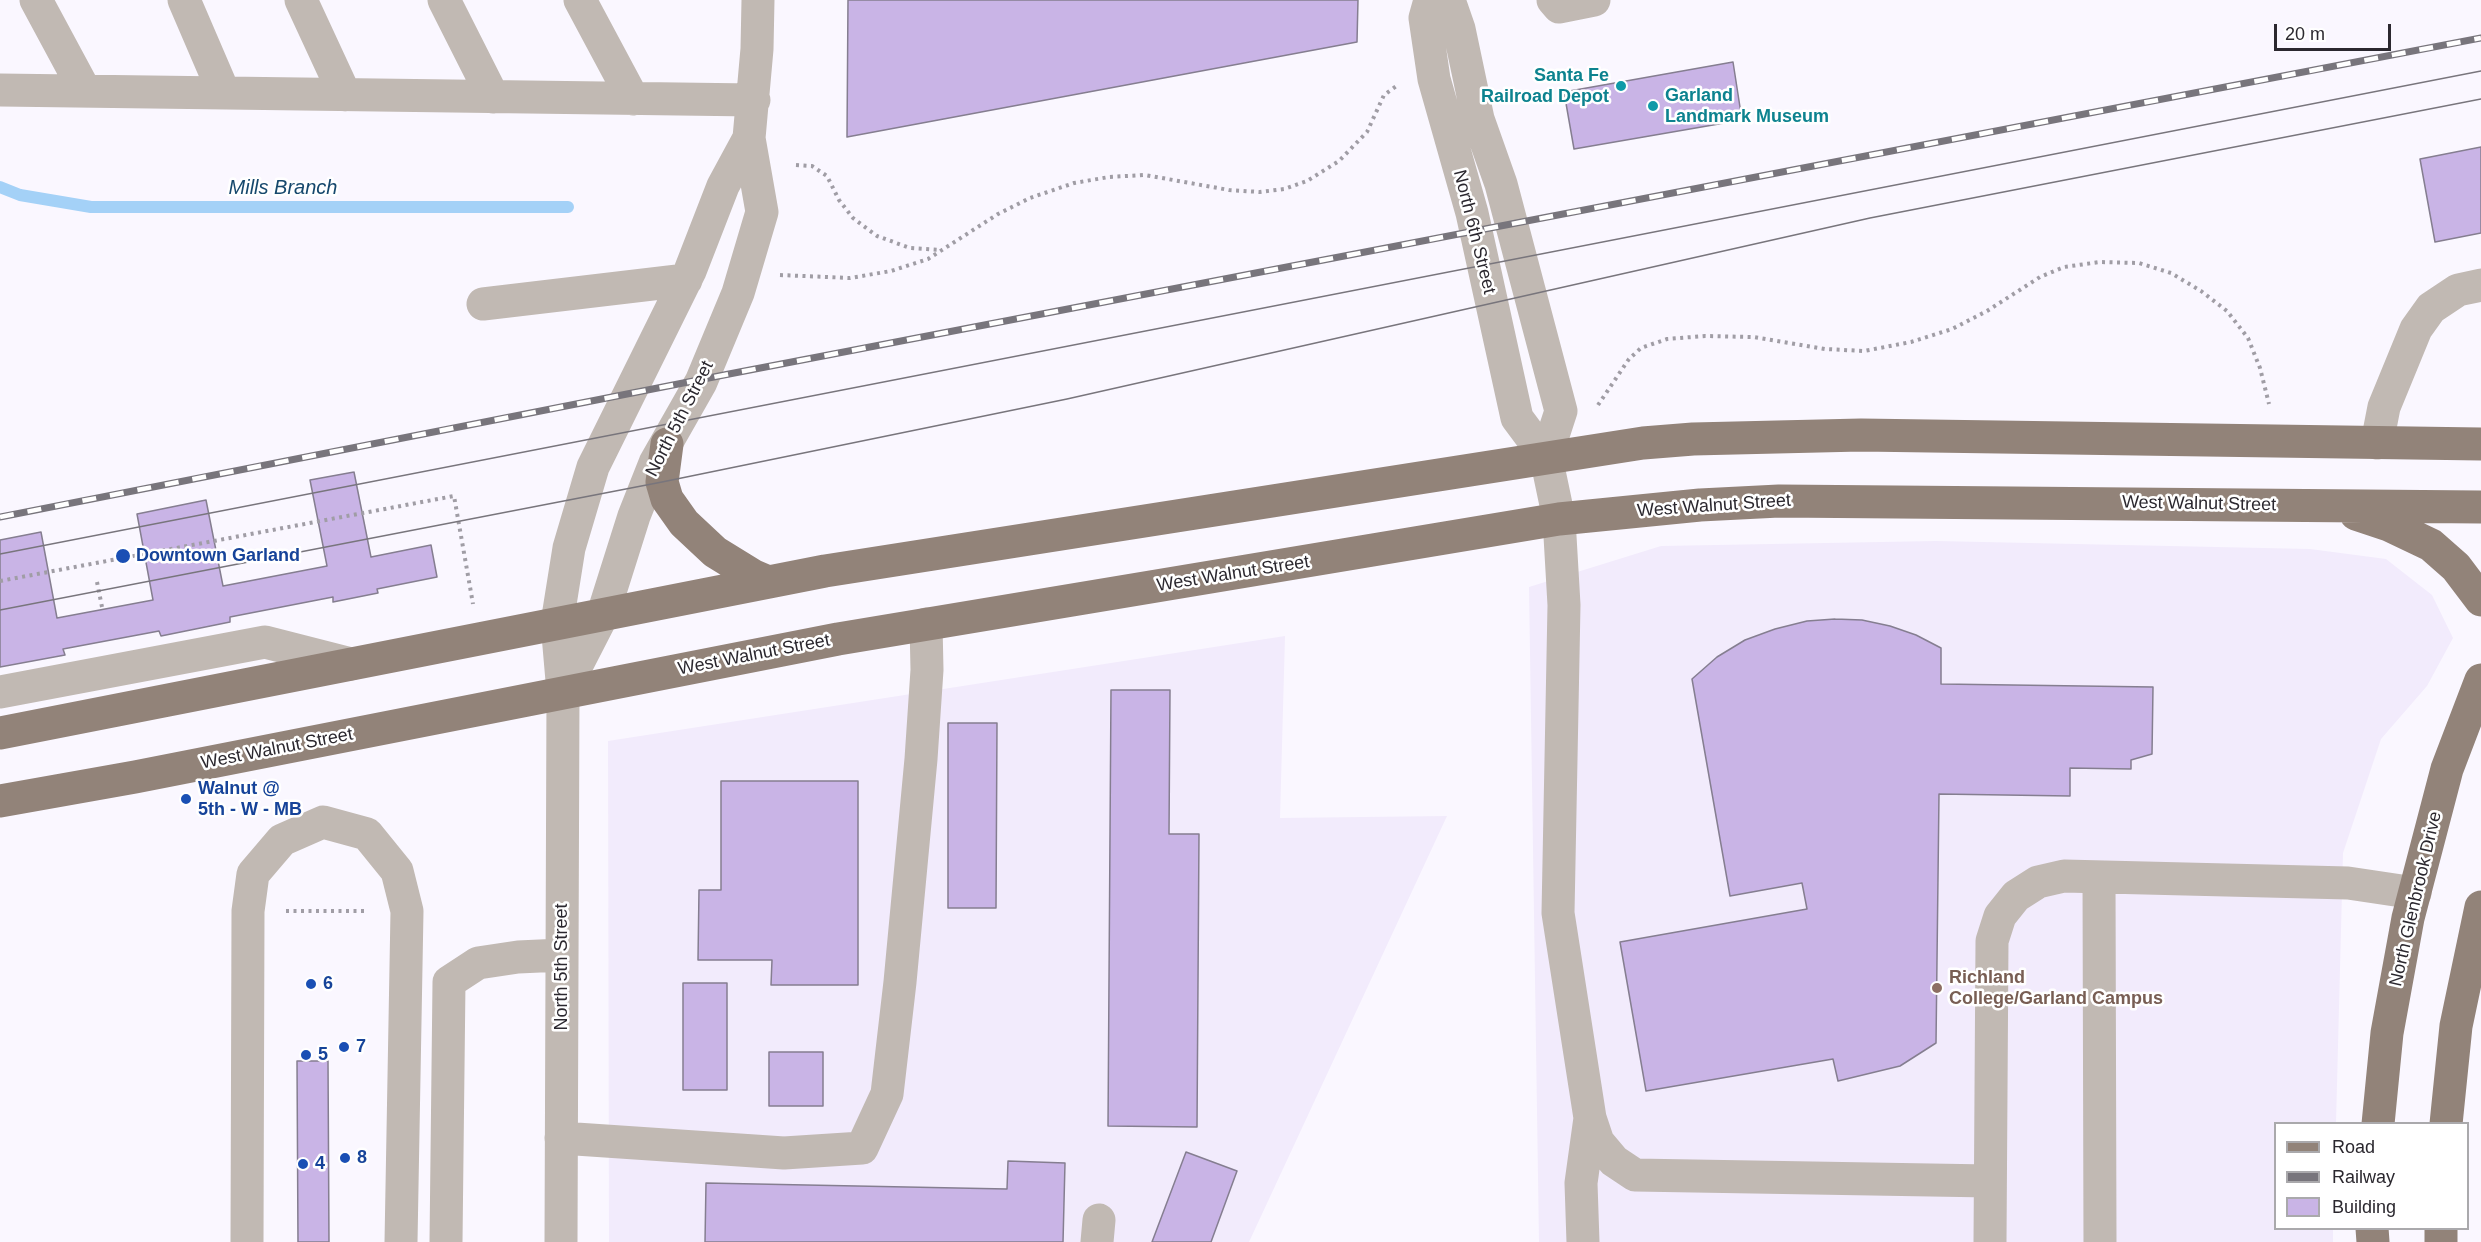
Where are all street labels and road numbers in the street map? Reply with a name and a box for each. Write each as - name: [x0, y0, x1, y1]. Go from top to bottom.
- street label: North 6th Street: [1448, 168, 1500, 296]
- street label: North 5th Street: [642, 357, 718, 481]
- street label: West Walnut Street: [1636, 490, 1792, 522]
- street label: West Walnut Street: [2122, 492, 2276, 516]
- street label: West Walnut Street: [1155, 551, 1311, 597]
- street label: West Walnut Street: [676, 630, 832, 680]
- street label: West Walnut Street: [199, 724, 355, 774]
- street label: North Glenbrook Drive: [2385, 809, 2447, 989]
- street label: North 5th Street: [551, 903, 573, 1031]

